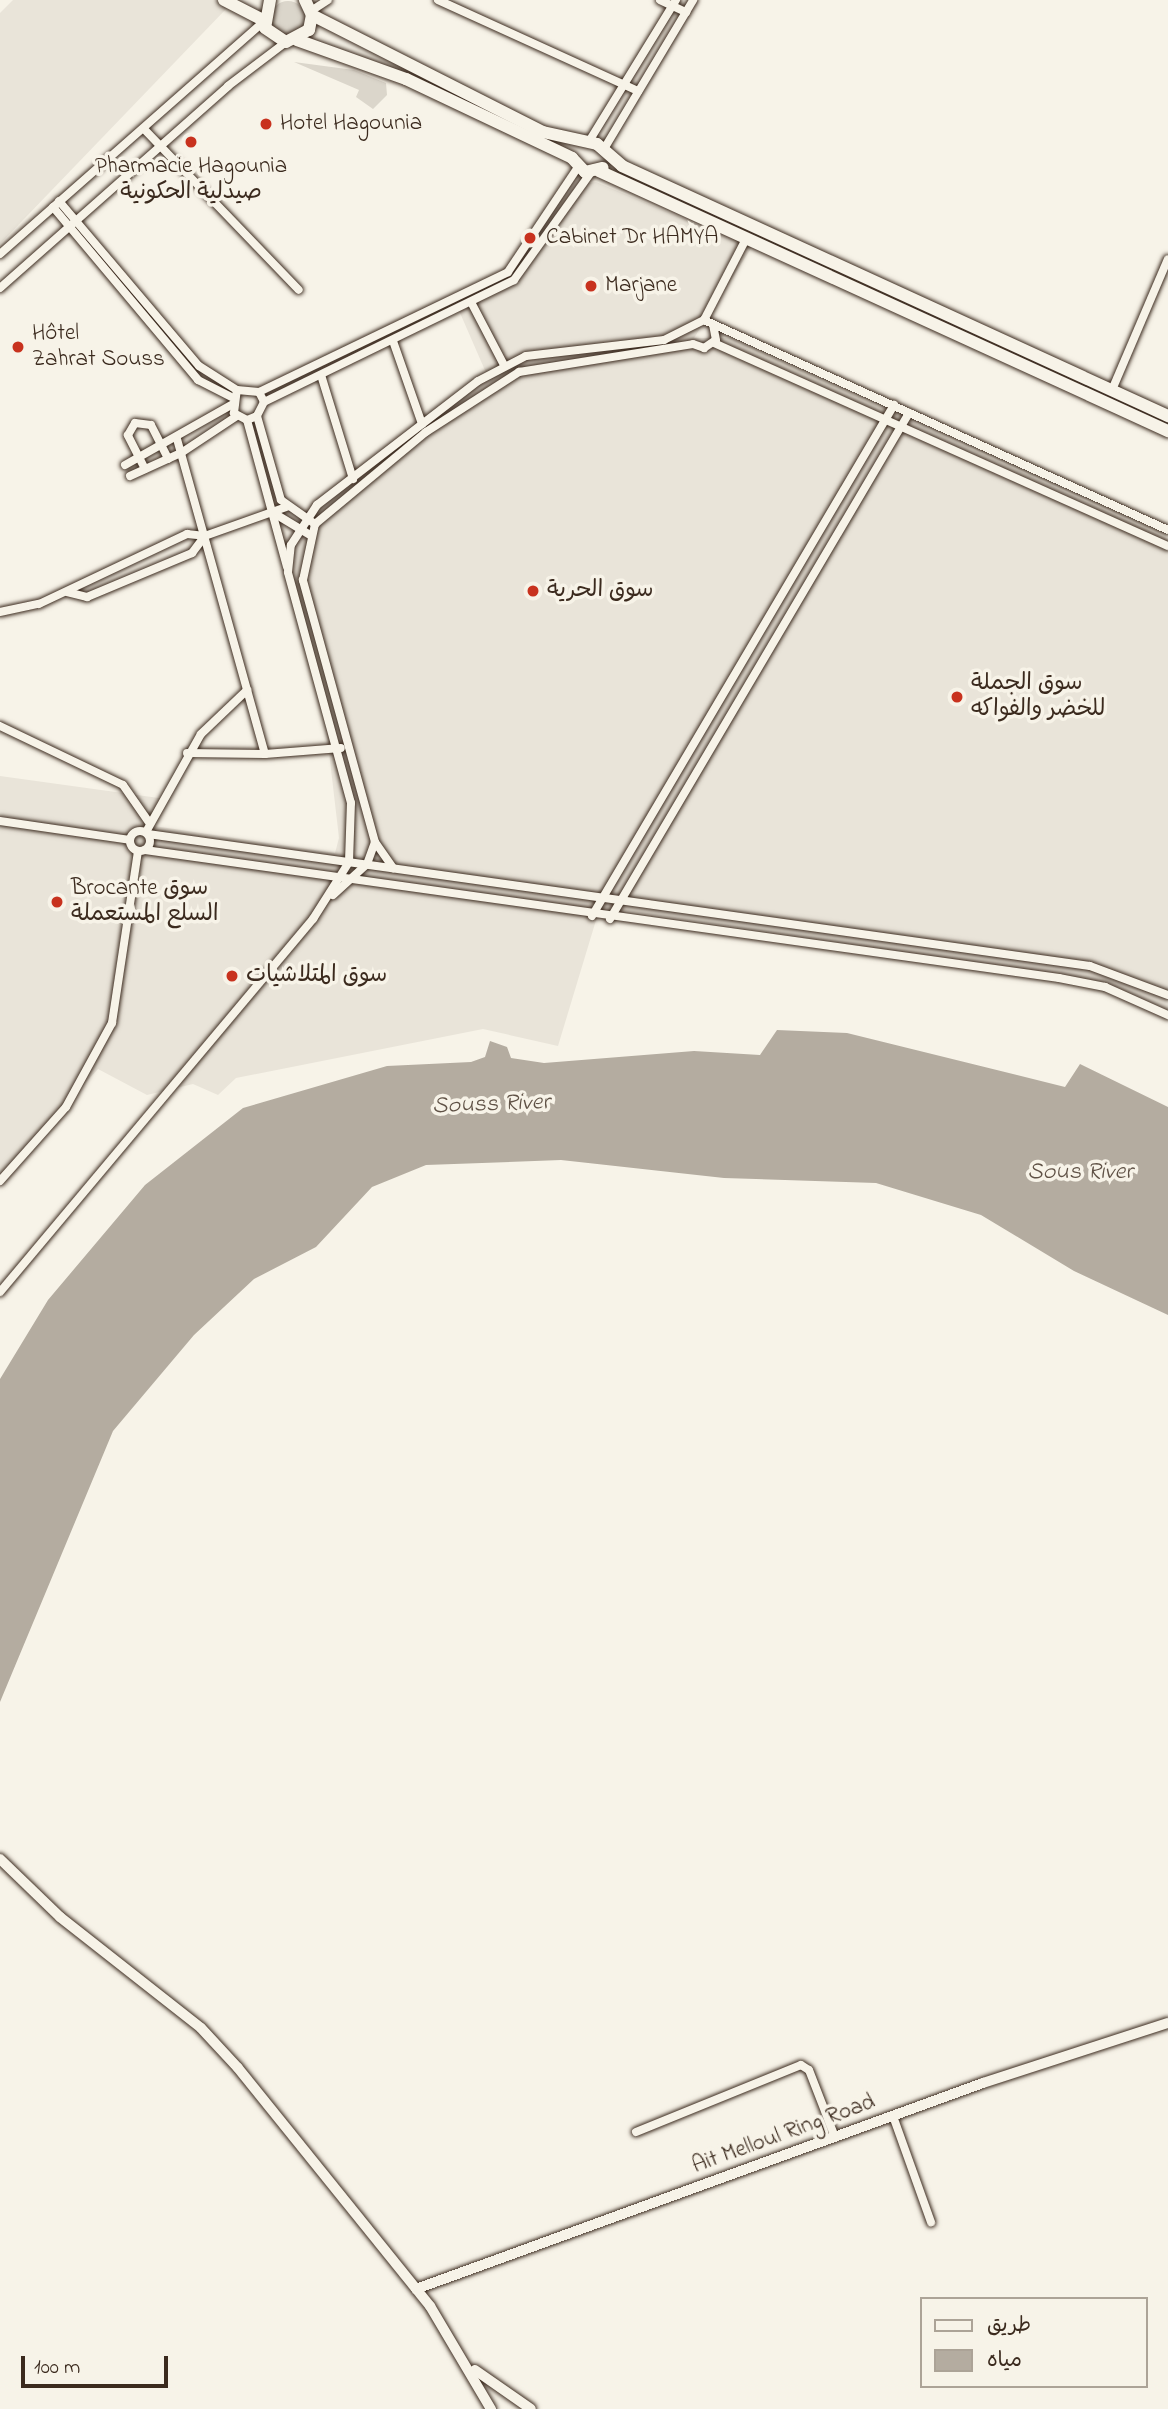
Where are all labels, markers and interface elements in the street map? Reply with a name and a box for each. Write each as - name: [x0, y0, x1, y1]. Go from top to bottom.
- place label: Hotel Hagounia: [280, 110, 422, 138]
- marker: Hotel Hagounia: [258, 116, 274, 132]
- marker: Pharmacie Hagounia صيدلية الحكونية: [183, 134, 199, 150]
- place label: Pharmacie Hagounia صيدلية الحكونية: [95, 153, 287, 207]
- place label: Cabinet Dr HAMYA: [546, 224, 718, 252]
- marker: Cabinet Dr HAMYA: [520, 228, 540, 248]
- place label: Marjane: [605, 272, 677, 300]
- marker: Marjane: [583, 278, 599, 294]
- place label: Hôtel Zahrat Souss: [32, 320, 165, 374]
- marker: Hôtel Zahrat Souss: [10, 339, 26, 355]
- place label: سوق الحرية: [547, 577, 654, 605]
- marker: سوق الحرية: [525, 583, 541, 599]
- place label: سوق الجملة للخضر والفواكه: [971, 670, 1105, 724]
- marker: سوق الجملة للخضر والفواكه: [949, 689, 965, 705]
- place label: Brocante سوق السلع المستعملة: [71, 875, 219, 929]
- marker: Brocante سوق السلع المستعملة: [49, 894, 65, 910]
- place label: سوق المتلاشيات: [246, 962, 387, 990]
- marker: سوق المتلاشيات: [224, 968, 240, 984]
- water label: Souss River: [432, 1089, 550, 1121]
- water label: Sous River: [1027, 1159, 1133, 1187]
- street label: Ait Melloul Ring Road: [689, 2089, 879, 2181]
- legend: [920, 2297, 1147, 2388]
- text: طريق: [987, 2311, 1031, 2341]
- scale bar: [24, 2342, 172, 2386]
- text: مياه: [987, 2346, 1022, 2376]
- text: 100 m: [34, 2353, 80, 2383]

